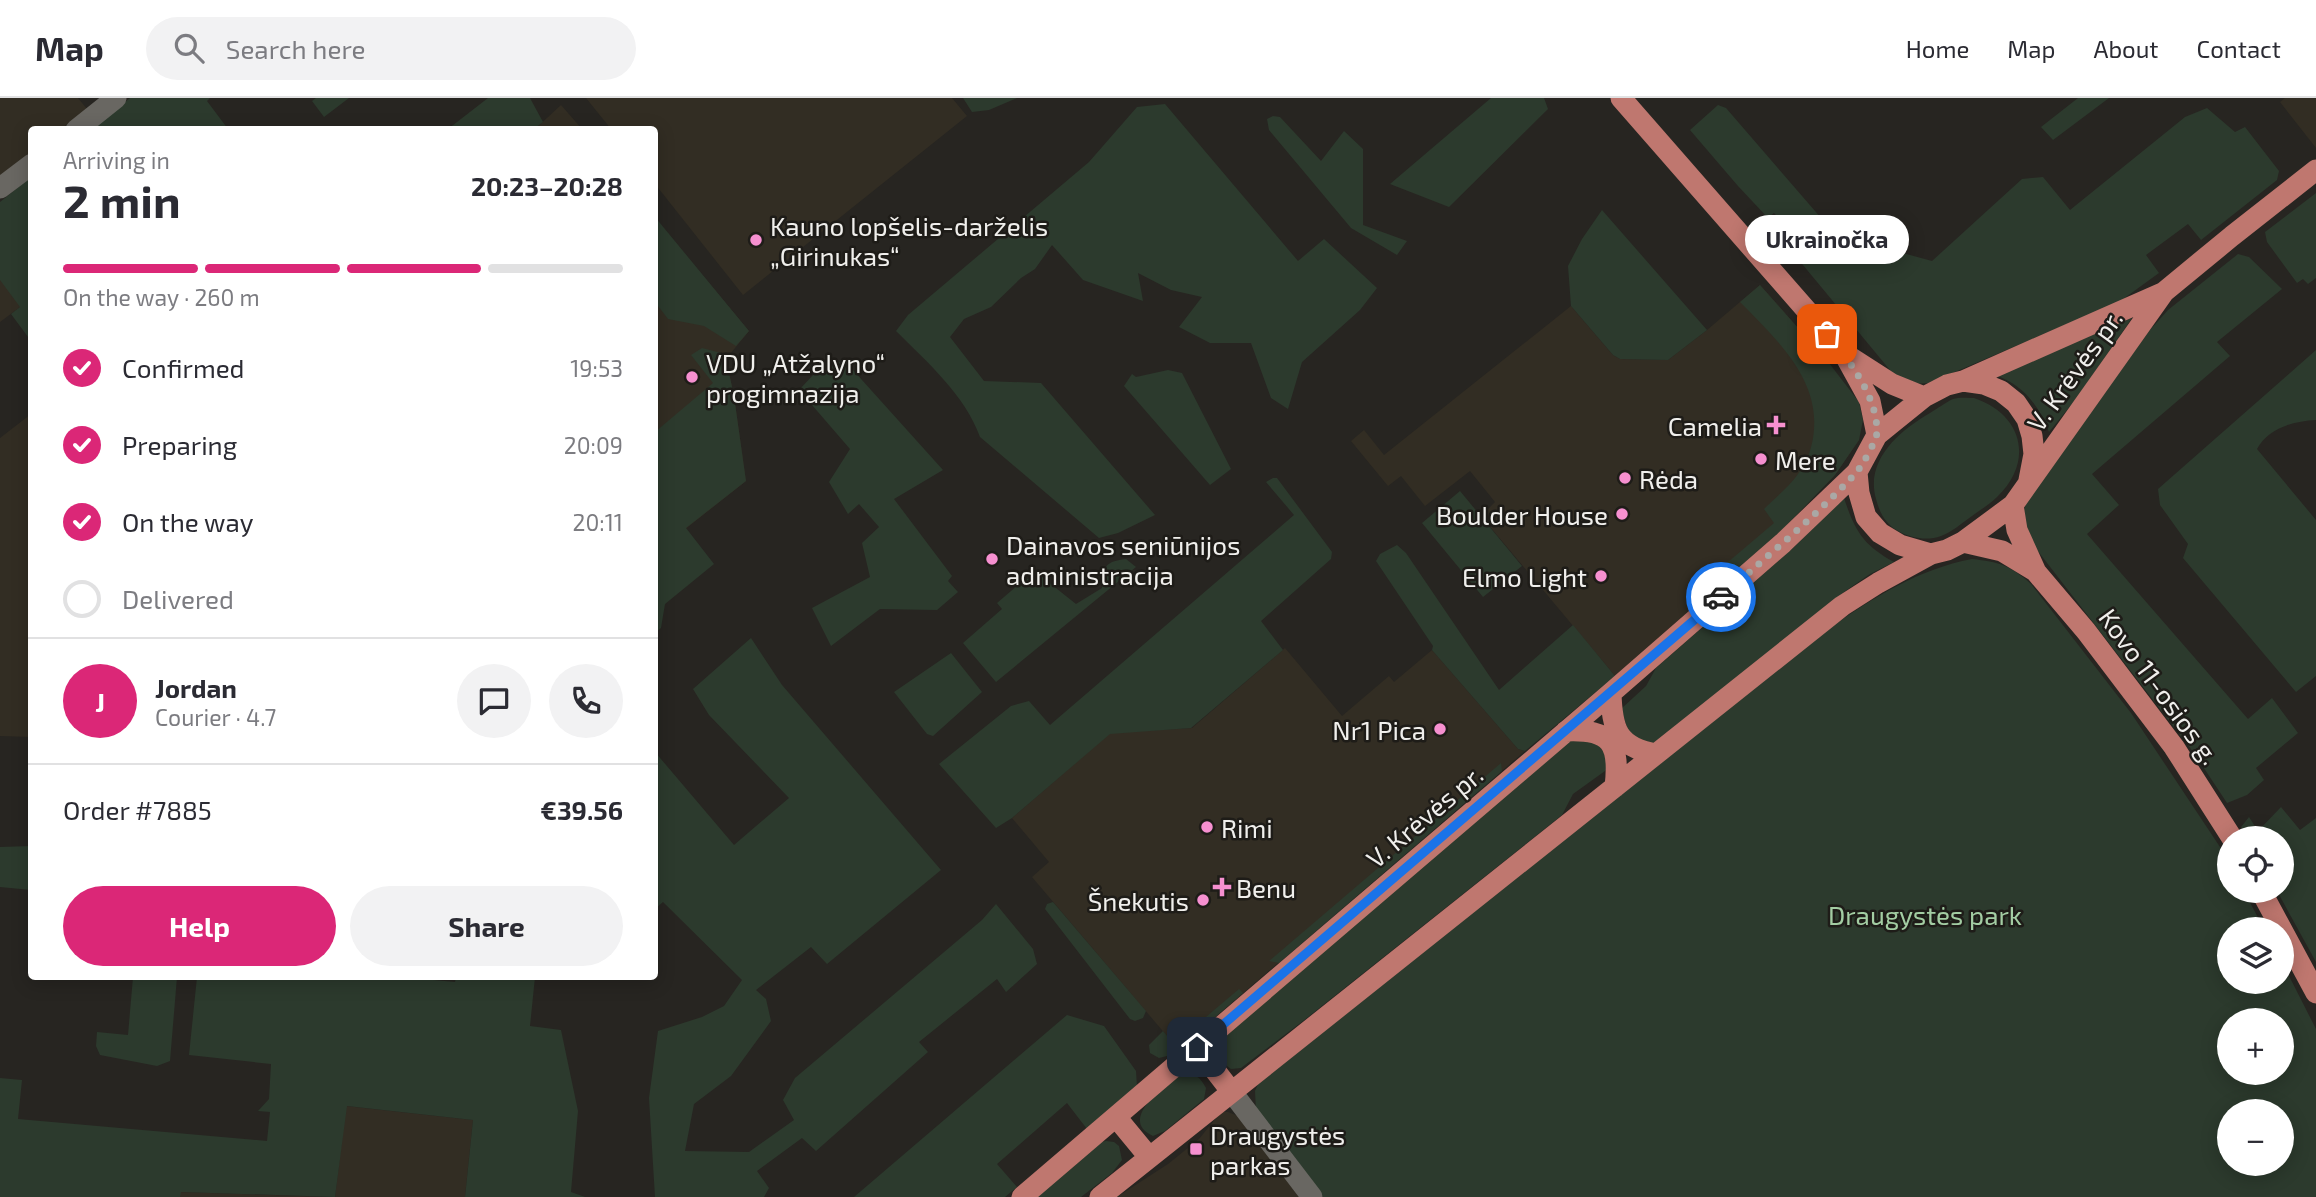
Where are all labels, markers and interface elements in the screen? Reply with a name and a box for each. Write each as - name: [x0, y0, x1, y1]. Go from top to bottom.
- search box: [146, 17, 636, 80]
- text: Map: [35, 28, 104, 68]
- icon: search: [170, 29, 208, 67]
- text: Search here: [226, 33, 365, 64]
- text: Home: [1906, 34, 1969, 63]
- text: Map: [2007, 34, 2055, 63]
- text: About: [2093, 34, 2159, 63]
- text: Contact: [2197, 34, 2281, 63]
- text: Arriving in: [63, 146, 170, 174]
- text: 20:23–20:28: [471, 170, 623, 201]
- text: 2 min: [63, 172, 181, 227]
- place label: Kauno lopšelis-darželis „Girinukas“: [770, 210, 1048, 271]
- callout: Ukrainočka: [1745, 215, 1909, 264]
- text: Ukrainočka: [1766, 225, 1888, 253]
- marker: Kauno lopšelis-darželis „Girinukas“: [748, 232, 764, 248]
- text: On the way · 260 m: [63, 283, 260, 311]
- street label: V. Krėvės pr.: [2020, 303, 2128, 437]
- pin: [1797, 304, 1857, 364]
- icon: bag: [1808, 315, 1846, 353]
- place label: VDU „Atžalyno“ progimnazija: [706, 347, 885, 408]
- icon: check: [63, 349, 101, 387]
- text: Confirmed: [122, 352, 245, 383]
- text: 19:53: [570, 354, 623, 382]
- marker: VDU „Atžalyno“ progimnazija: [684, 369, 700, 385]
- place label: Camelia: [1668, 410, 1762, 441]
- marker: Camelia: [1768, 417, 1784, 433]
- icon: check: [63, 426, 101, 464]
- text: Preparing: [122, 429, 237, 460]
- text: 20:09: [564, 431, 623, 459]
- place label: Mere: [1775, 444, 1836, 475]
- marker: Mere: [1753, 451, 1769, 467]
- place label: Rėda: [1639, 463, 1698, 494]
- marker: Rėda: [1617, 470, 1633, 486]
- place label: Boulder House: [1436, 499, 1608, 530]
- icon: check: [63, 503, 101, 541]
- text: On the way: [122, 506, 253, 537]
- marker: Boulder House: [1614, 506, 1630, 522]
- text: 20:11: [572, 508, 623, 536]
- place label: Dainavos seniūnijos administracija: [1006, 529, 1240, 590]
- marker: Dainavos seniūnijos administracija: [984, 551, 1000, 567]
- place label: Elmo Light: [1462, 561, 1587, 592]
- courier: [1686, 562, 1756, 632]
- marker: Elmo Light: [1593, 568, 1609, 584]
- icon: car: [1702, 578, 1740, 616]
- text: Delivered: [122, 583, 234, 614]
- street label: Kovo 11-osios g.: [2093, 602, 2227, 770]
- button: chat: [457, 664, 531, 738]
- button: phone: [549, 664, 623, 738]
- text: Jordan: [155, 672, 237, 703]
- text: J: [95, 686, 105, 717]
- text: Courier · 4.7: [155, 703, 276, 731]
- place label: Nr1 Pica: [1332, 714, 1426, 745]
- marker: Nr1 Pica: [1432, 721, 1448, 737]
- street label: V. Krėvės pr.: [1359, 758, 1489, 874]
- text: Order #7885: [63, 794, 212, 825]
- text: €39.56: [540, 794, 623, 825]
- place label: Rimi: [1221, 812, 1273, 843]
- marker: Rimi: [1199, 819, 1215, 835]
- map controls: [2217, 826, 2294, 1176]
- button: locate: [2217, 826, 2294, 903]
- place label: Benu: [1236, 872, 1296, 903]
- marker: Benu: [1214, 879, 1230, 895]
- place label: Šnekutis: [1088, 885, 1189, 916]
- button: Help: [63, 886, 336, 966]
- button: Share: [350, 886, 623, 966]
- marker: Šnekutis: [1195, 892, 1211, 908]
- park label: Draugystės park: [1828, 899, 2022, 930]
- button: layers: [2217, 917, 2294, 994]
- button: +: [2217, 1008, 2294, 1085]
- pin: [1167, 1017, 1227, 1077]
- icon: home: [1178, 1028, 1216, 1066]
- button: −: [2217, 1099, 2294, 1176]
- place label: Draugystės parkas: [1210, 1119, 1345, 1180]
- marker: Draugystės parkas: [1188, 1141, 1204, 1157]

